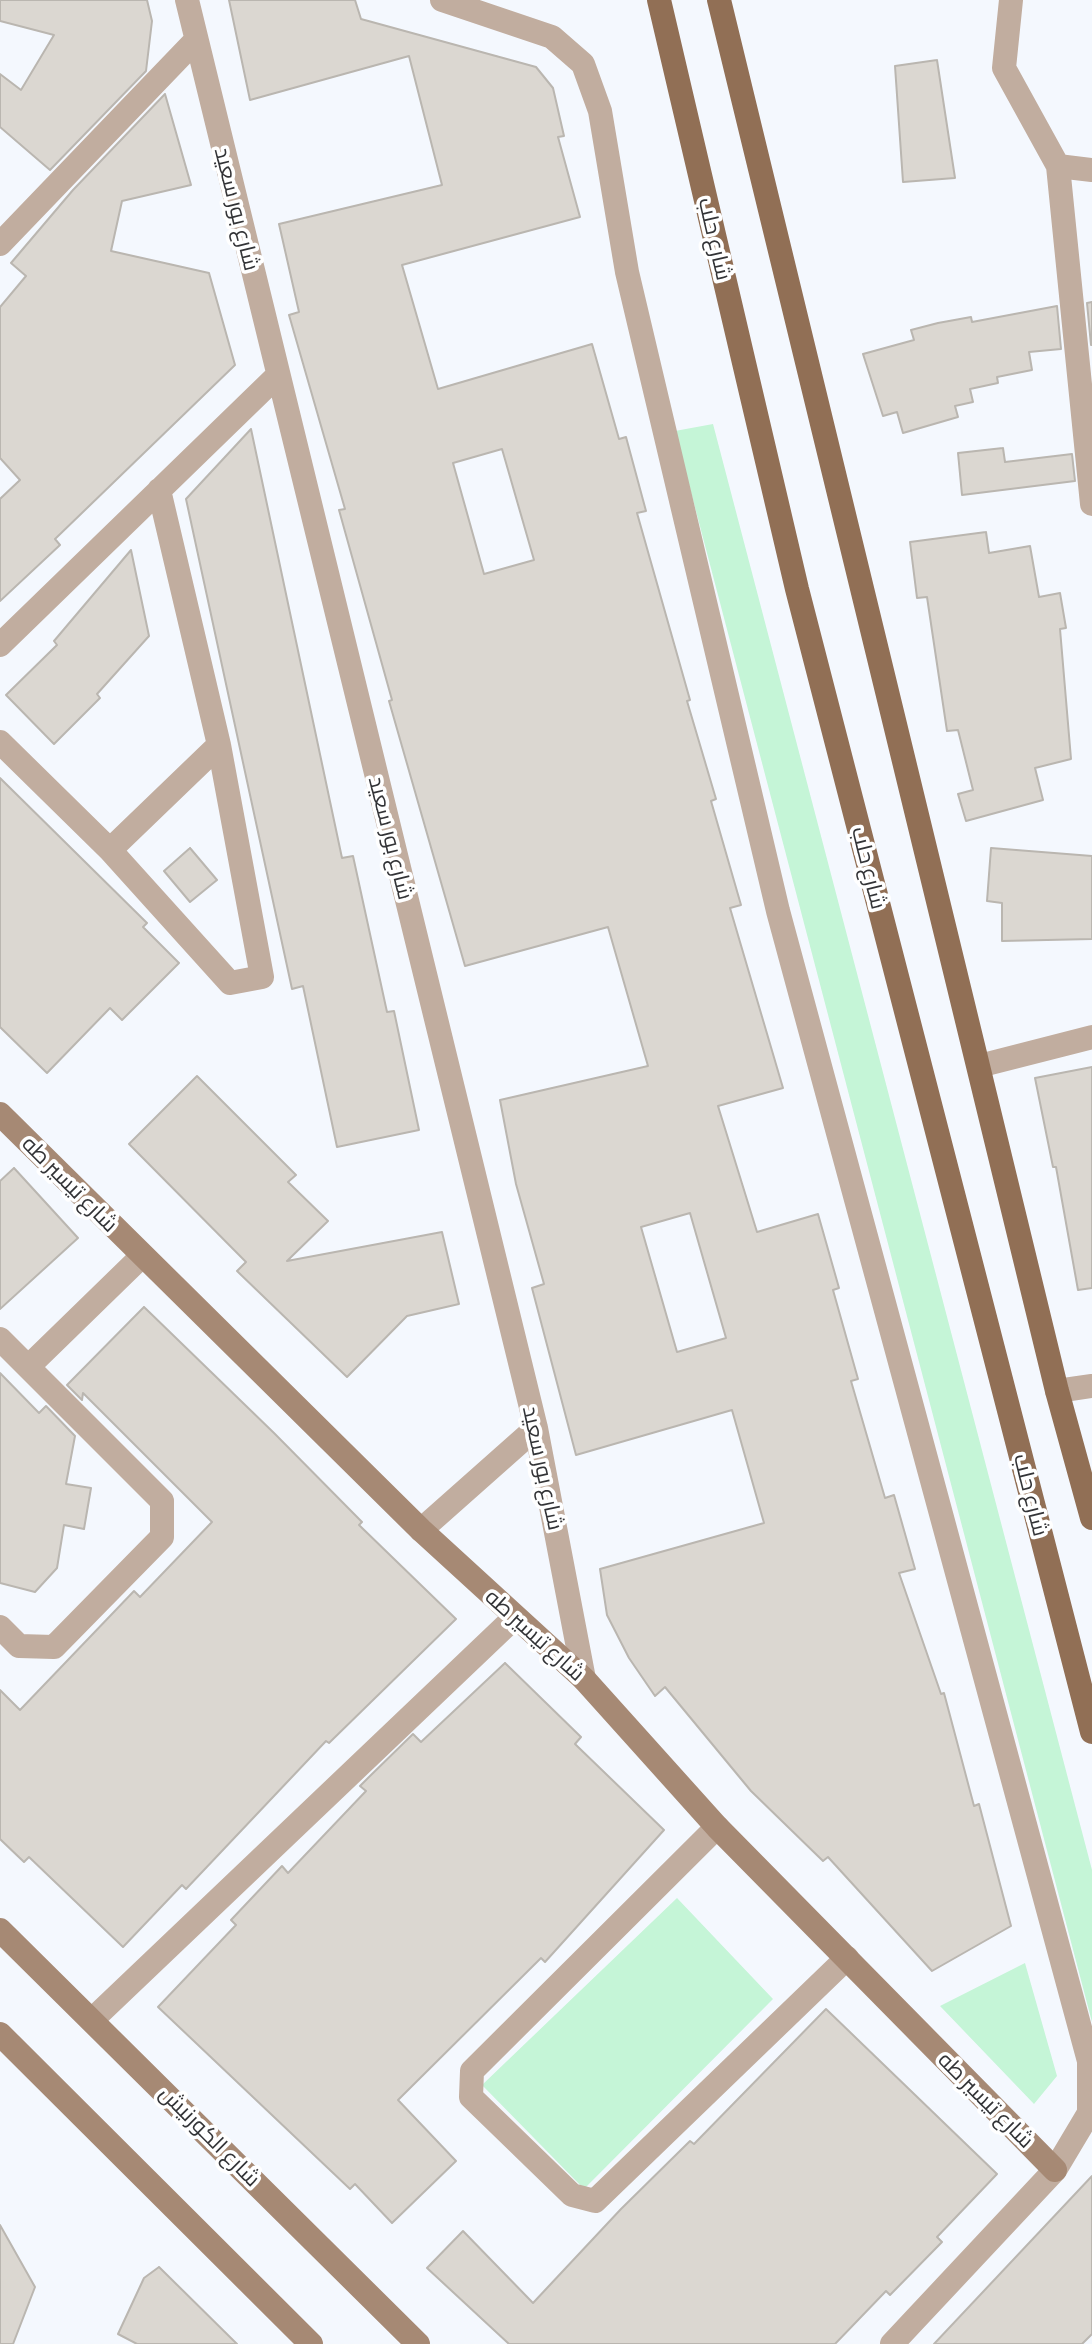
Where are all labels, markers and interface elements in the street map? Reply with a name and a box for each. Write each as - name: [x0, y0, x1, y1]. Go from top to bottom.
- street label: شارع بور سعيد: [209, 145, 265, 273]
- street label: شارع حلب: [693, 195, 737, 283]
- street label: شارع بور سعيد: [363, 774, 419, 902]
- street label: شارع حلب: [846, 824, 892, 912]
- street label: شارع تيسير طه: [17, 1131, 123, 1237]
- street label: شارع بور سعيد: [517, 1404, 569, 1532]
- street label: شارع حلب: [1008, 1451, 1054, 1539]
- street label: شارع تيسير طه: [480, 1583, 590, 1687]
- street label: شارع تيسير طه: [933, 2047, 1039, 2153]
- street label: شارع الكورنيش: [154, 2080, 266, 2192]

